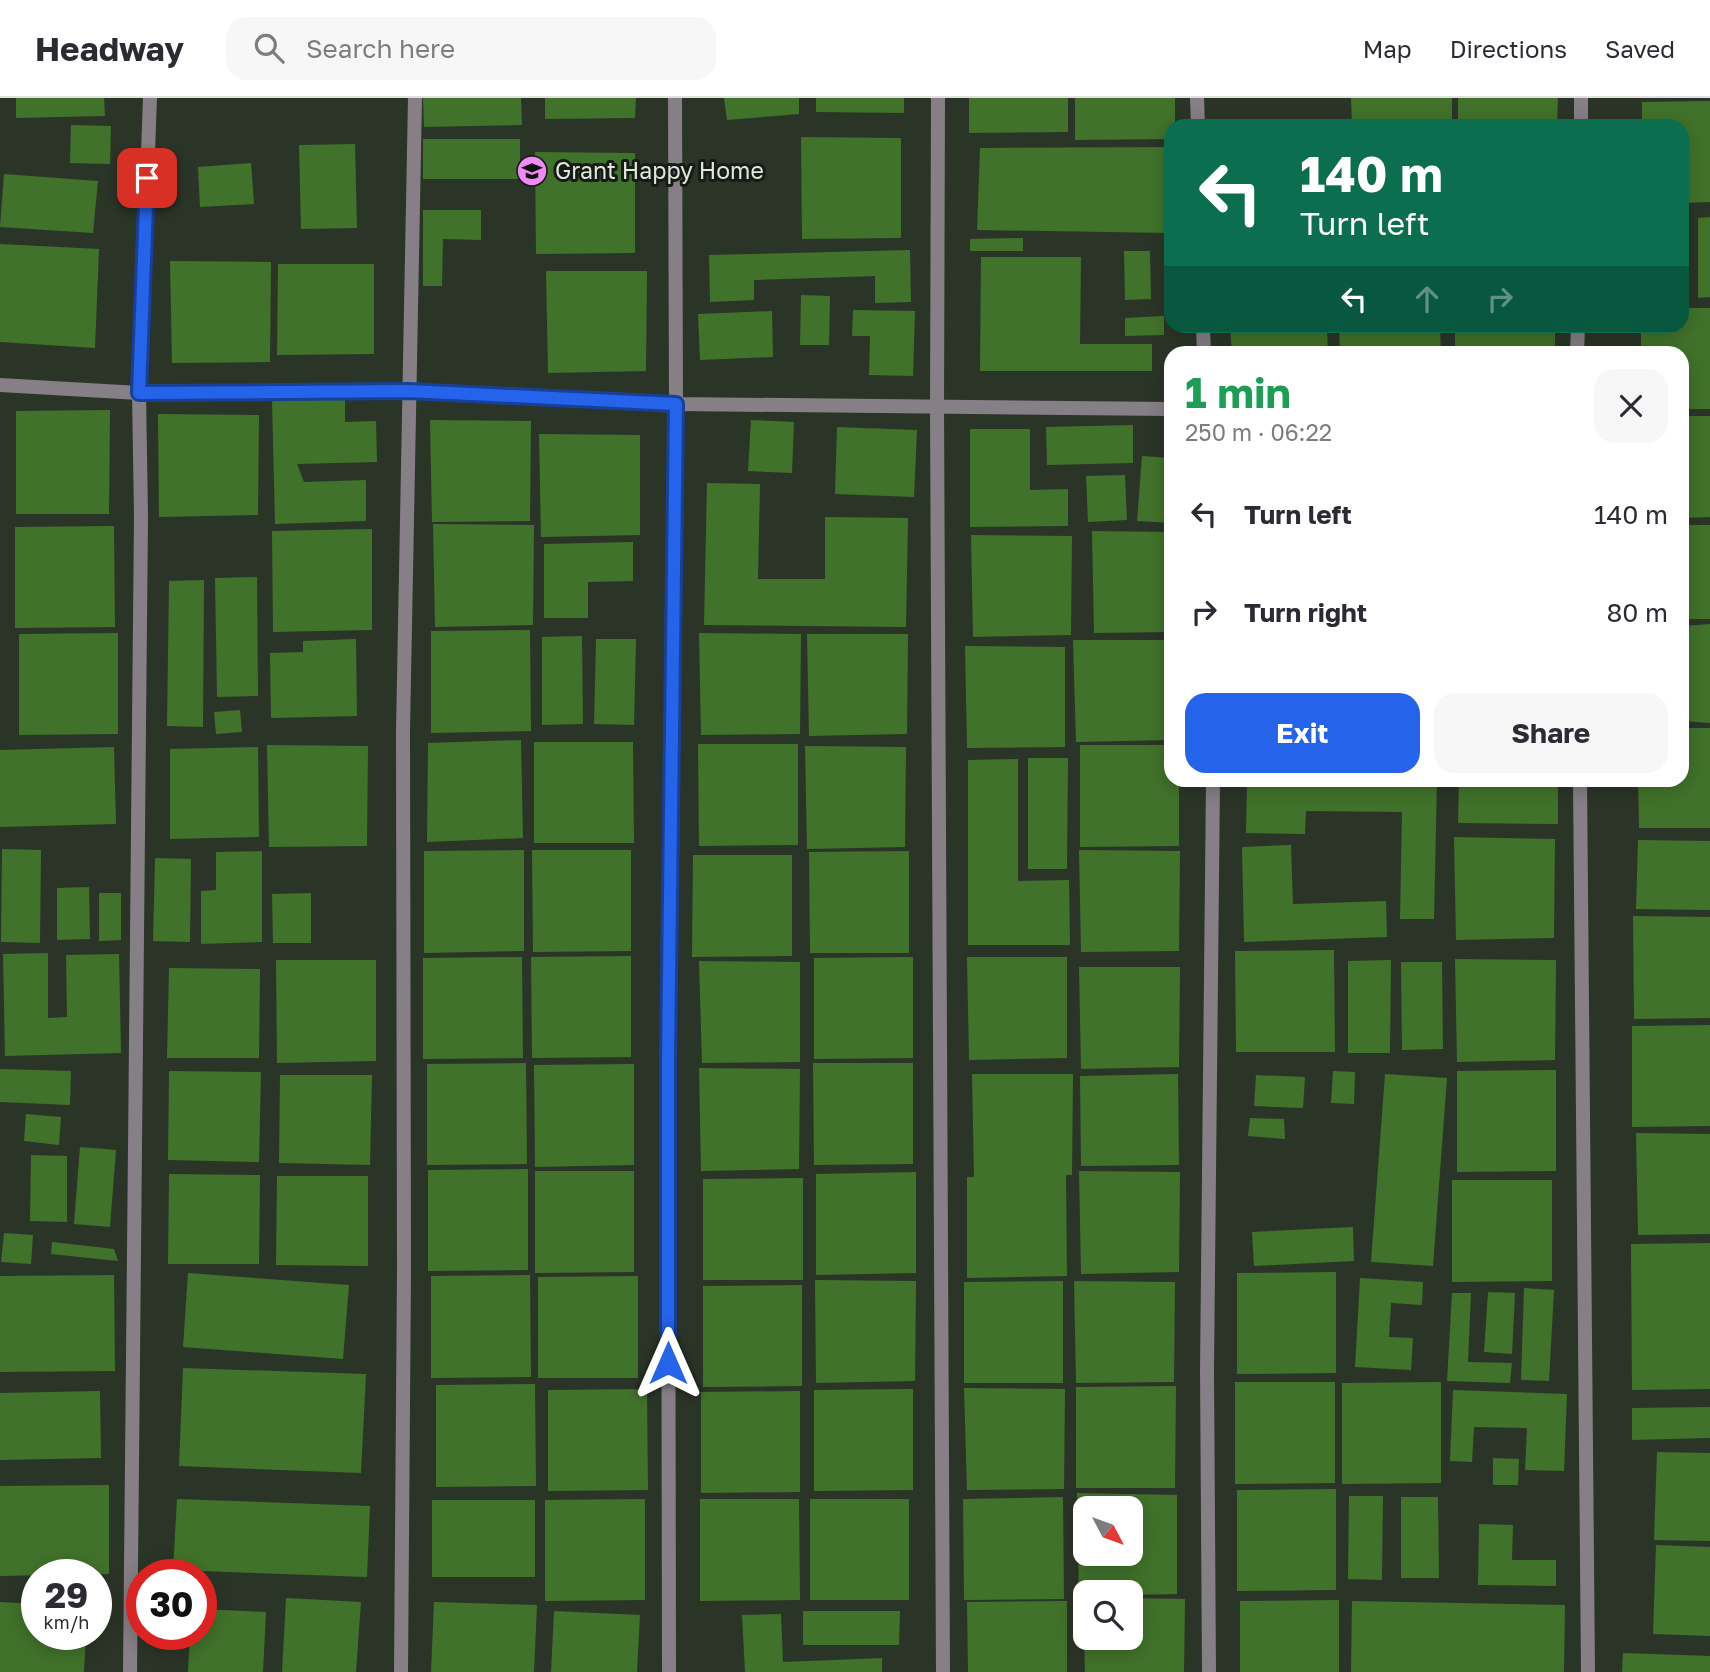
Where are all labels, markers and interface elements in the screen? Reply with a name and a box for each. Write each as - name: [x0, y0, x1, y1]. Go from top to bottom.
- search box: [226, 17, 716, 80]
- text: Headway: [35, 29, 184, 68]
- icon: search: [250, 29, 288, 67]
- text: Search here: [306, 33, 455, 64]
- text: Map: [1363, 34, 1412, 63]
- text: Directions: [1450, 34, 1567, 63]
- text: Saved: [1605, 34, 1675, 63]
- text: 140 m: [1300, 144, 1443, 203]
- icon: left: [1185, 147, 1276, 238]
- pin: [117, 148, 177, 208]
- school or university icon: Grant Happy Home: [515, 154, 549, 188]
- place label: Grant Happy Home: [555, 156, 764, 184]
- icon: arrive: [128, 159, 166, 197]
- text: Turn left: [1300, 204, 1429, 242]
- icon: left: [1335, 280, 1373, 318]
- icon: ahead: [1408, 280, 1446, 318]
- icon: right: [1481, 280, 1519, 318]
- text: 1 min: [1185, 367, 1291, 417]
- button: close: [1594, 369, 1668, 443]
- text: 250 m · 06:22: [1185, 418, 1332, 446]
- icon: left: [1185, 495, 1223, 533]
- text: Turn left: [1244, 499, 1352, 530]
- text: 140 m: [1594, 499, 1668, 530]
- icon: right: [1185, 593, 1223, 631]
- text: Turn right: [1244, 597, 1367, 628]
- text: 80 m: [1607, 597, 1668, 628]
- button: Exit: [1185, 693, 1420, 773]
- button: Share: [1434, 693, 1668, 773]
- position arrow: [631, 1326, 705, 1400]
- north arrow: [1073, 1496, 1143, 1566]
- map controls: [1073, 1496, 1143, 1650]
- speed limit sign: 30: [126, 1559, 217, 1650]
- text: 29: [45, 1574, 88, 1616]
- button: search: [1073, 1580, 1143, 1650]
- text: km/h: [44, 1611, 89, 1633]

